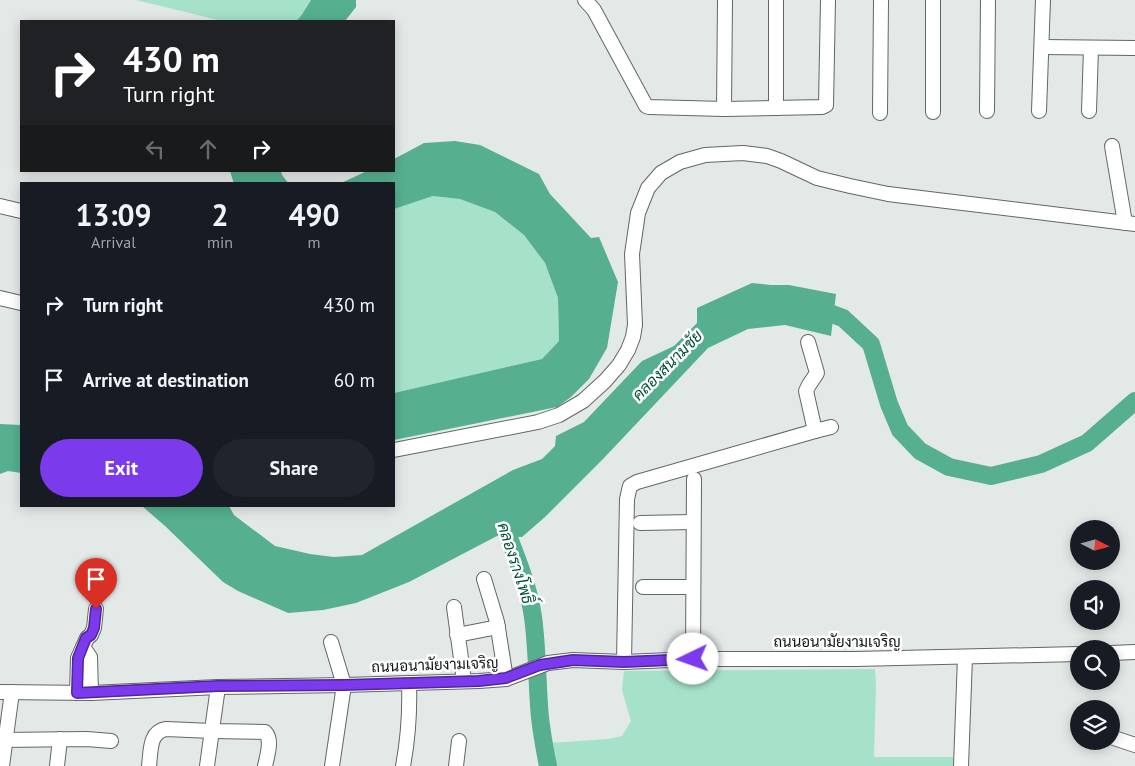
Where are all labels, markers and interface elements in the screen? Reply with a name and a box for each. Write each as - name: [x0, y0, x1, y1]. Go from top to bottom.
- text: 430 m: [123, 36, 220, 82]
- icon: right: [40, 40, 105, 105]
- text: Turn right: [123, 80, 215, 108]
- icon: left: [141, 135, 169, 163]
- icon: ahead: [194, 135, 222, 163]
- icon: right: [247, 135, 275, 163]
- text: 13:09: [75, 195, 152, 234]
- text: 2: [212, 195, 229, 234]
- text: 490: [288, 195, 340, 234]
- text: Arrival: [91, 232, 136, 252]
- text: min: [207, 232, 233, 252]
- text: m: [308, 232, 321, 252]
- icon: right: [40, 291, 68, 319]
- text: Turn right: [83, 293, 163, 317]
- text: 430 m: [323, 293, 375, 317]
- water label: คลองสนามชัย: [628, 326, 706, 404]
- icon: arrive: [40, 366, 68, 394]
- text: Arrive at destination: [83, 368, 249, 392]
- text: 60 m: [334, 368, 375, 392]
- button: Exit: [40, 439, 203, 497]
- button: Share: [213, 439, 375, 497]
- water label: คลองรางโพธิ์: [493, 518, 544, 609]
- north arrow: [1070, 520, 1120, 570]
- map controls: [1070, 520, 1120, 750]
- pin: [75, 558, 117, 609]
- icon: arrive: [82, 565, 110, 593]
- button: sound: [1070, 580, 1120, 630]
- position arrow: [666, 632, 718, 684]
- street label: ถนนอนามัยงามเจริญ: [773, 632, 901, 651]
- button: search: [1070, 640, 1120, 690]
- street label: ถนนอนามัยงามเจริญ: [371, 653, 499, 676]
- button: layers: [1070, 700, 1120, 750]

